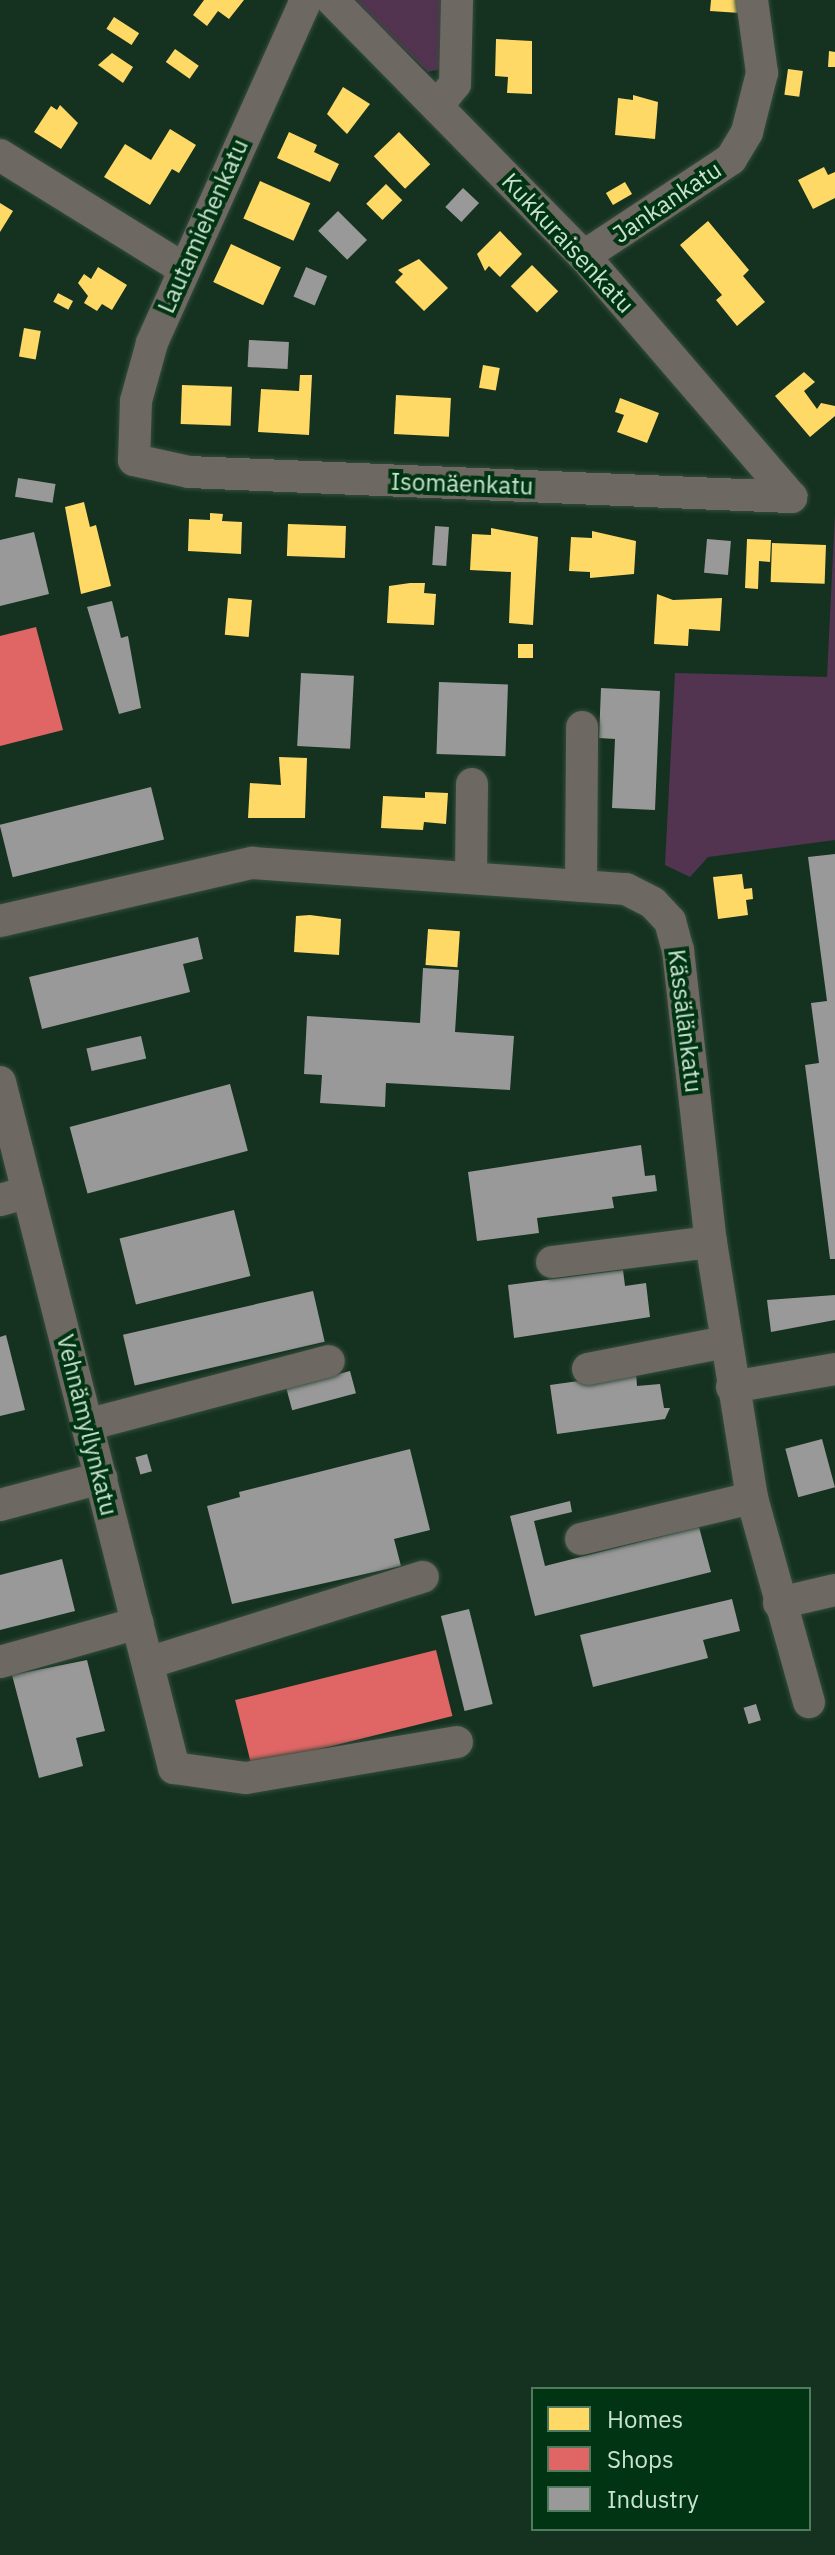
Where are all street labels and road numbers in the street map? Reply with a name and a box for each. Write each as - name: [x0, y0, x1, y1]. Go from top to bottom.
- street label: Lautamiehenkatu: [152, 134, 254, 318]
- street label: Jankankatu: [607, 155, 727, 249]
- street label: Kukkuraisenkatu: [496, 167, 640, 319]
- street label: Isomäenkatu: [390, 467, 534, 501]
- street label: Kässälänkatu: [662, 948, 708, 1094]
- street label: Vehnämyllynkatu: [51, 1331, 123, 1519]

